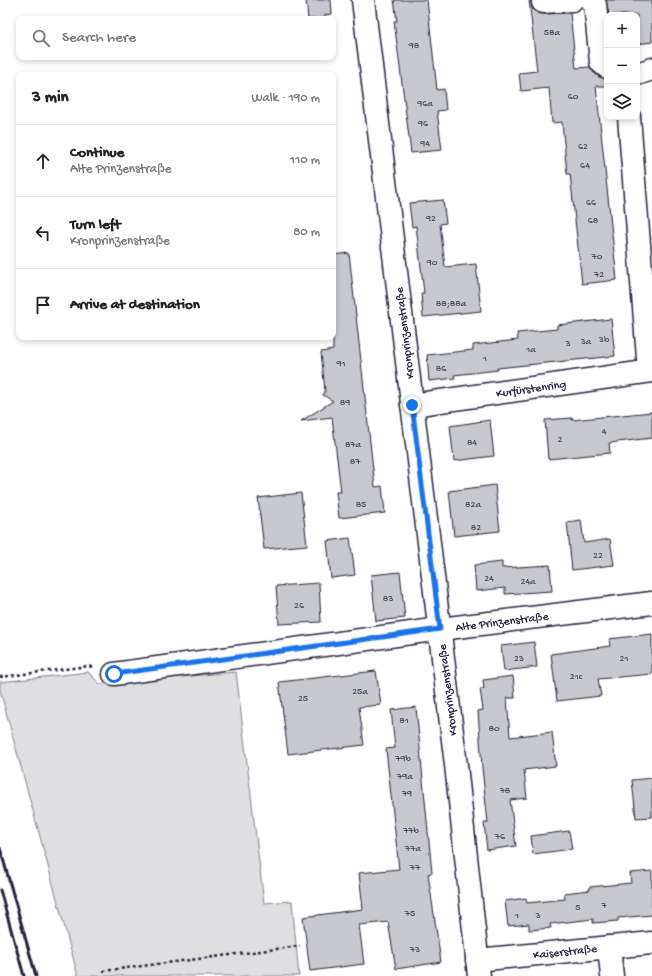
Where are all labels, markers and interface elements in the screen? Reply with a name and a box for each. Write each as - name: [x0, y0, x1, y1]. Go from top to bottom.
- map controls: [604, 12, 640, 120]
- button: +: [604, 12, 640, 48]
- search box: [16, 16, 336, 60]
- icon: search: [30, 27, 52, 49]
- house number: 58a: [544, 27, 561, 39]
- text: Search here: [62, 29, 136, 47]
- house number: 98: [408, 40, 420, 52]
- button: −: [604, 48, 640, 84]
- button: layers: [604, 84, 640, 120]
- text: 3 min: [32, 88, 69, 108]
- text: Walk · 190 m: [251, 91, 320, 106]
- house number: 60: [568, 91, 579, 103]
- house number: 96a: [416, 98, 433, 110]
- house number: 96: [417, 118, 429, 130]
- house number: 94: [419, 138, 430, 150]
- house number: 62: [578, 141, 588, 153]
- text: Continue: [70, 144, 124, 162]
- icon: ahead: [32, 150, 54, 172]
- text: 110 m: [290, 153, 320, 168]
- house number: 64: [580, 160, 590, 172]
- text: Alte Prinzenstraße: [70, 162, 172, 177]
- house number: 66: [586, 197, 597, 209]
- house number: 92: [425, 213, 436, 225]
- house number: 68: [588, 215, 599, 227]
- text: Turn left: [70, 216, 121, 234]
- icon: left: [32, 222, 54, 244]
- text: 80 m: [293, 225, 320, 240]
- text: Kronprinzenstraße: [70, 234, 170, 249]
- house number: 70: [591, 251, 603, 263]
- house number: 90: [426, 257, 438, 269]
- house number: 72: [593, 269, 604, 281]
- street label: Kronprinzenstraße: [393, 285, 419, 379]
- icon: arrive: [32, 294, 54, 316]
- text: Arrive at destination: [70, 296, 200, 314]
- house number: 88;88a: [436, 298, 467, 310]
- house number: 3b: [598, 334, 610, 346]
- house number: 3a: [580, 336, 592, 348]
- house number: 3: [564, 338, 571, 350]
- house number: 1a: [525, 344, 536, 356]
- house number: 1: [482, 353, 487, 365]
- house number: 91: [335, 358, 346, 370]
- house number: 86: [436, 363, 447, 375]
- street label: Kurfürstenring: [495, 378, 567, 402]
- route end: [403, 396, 421, 414]
- house number: 89: [340, 397, 350, 409]
- house number: 4: [602, 426, 607, 438]
- house number: 2: [558, 434, 563, 446]
- house number: 84: [467, 437, 477, 449]
- house number: 87a: [345, 439, 362, 451]
- house number: 87: [350, 456, 361, 468]
- house number: 85: [356, 499, 366, 511]
- house number: 82a: [465, 499, 481, 511]
- house number: 82: [471, 522, 481, 534]
- house number: 22: [593, 550, 603, 562]
- house number: 24: [484, 573, 494, 585]
- house number: 24a: [520, 576, 536, 588]
- house number: 83: [383, 593, 393, 605]
- house number: 26: [294, 600, 305, 612]
- street label: Alte Prinzenstraße: [455, 610, 550, 636]
- street label: Kronprinzenstraße: [436, 642, 462, 736]
- house number: 23: [514, 653, 524, 665]
- house number: 21: [620, 653, 628, 665]
- route start: [105, 665, 123, 683]
- house number: 21c: [570, 671, 583, 683]
- house number: 25a: [352, 686, 368, 698]
- house number: 25: [298, 693, 308, 705]
- house number: 81: [399, 715, 409, 727]
- house number: 80: [488, 723, 500, 735]
- house number: 79b: [394, 753, 411, 765]
- house number: 79a: [396, 771, 413, 783]
- house number: 78: [499, 785, 511, 797]
- house number: 79: [401, 788, 412, 800]
- house number: 77b: [402, 825, 420, 837]
- house number: 76: [494, 831, 506, 843]
- house number: 77a: [404, 843, 421, 855]
- house number: 77: [409, 862, 421, 874]
- house number: 7: [600, 900, 607, 912]
- house number: 5: [575, 902, 581, 914]
- house number: 75: [404, 908, 415, 920]
- house number: 1: [514, 910, 519, 922]
- house number: 3: [534, 910, 541, 922]
- street label: Kaiserstraße: [532, 943, 599, 963]
- house number: 73: [409, 944, 420, 956]

